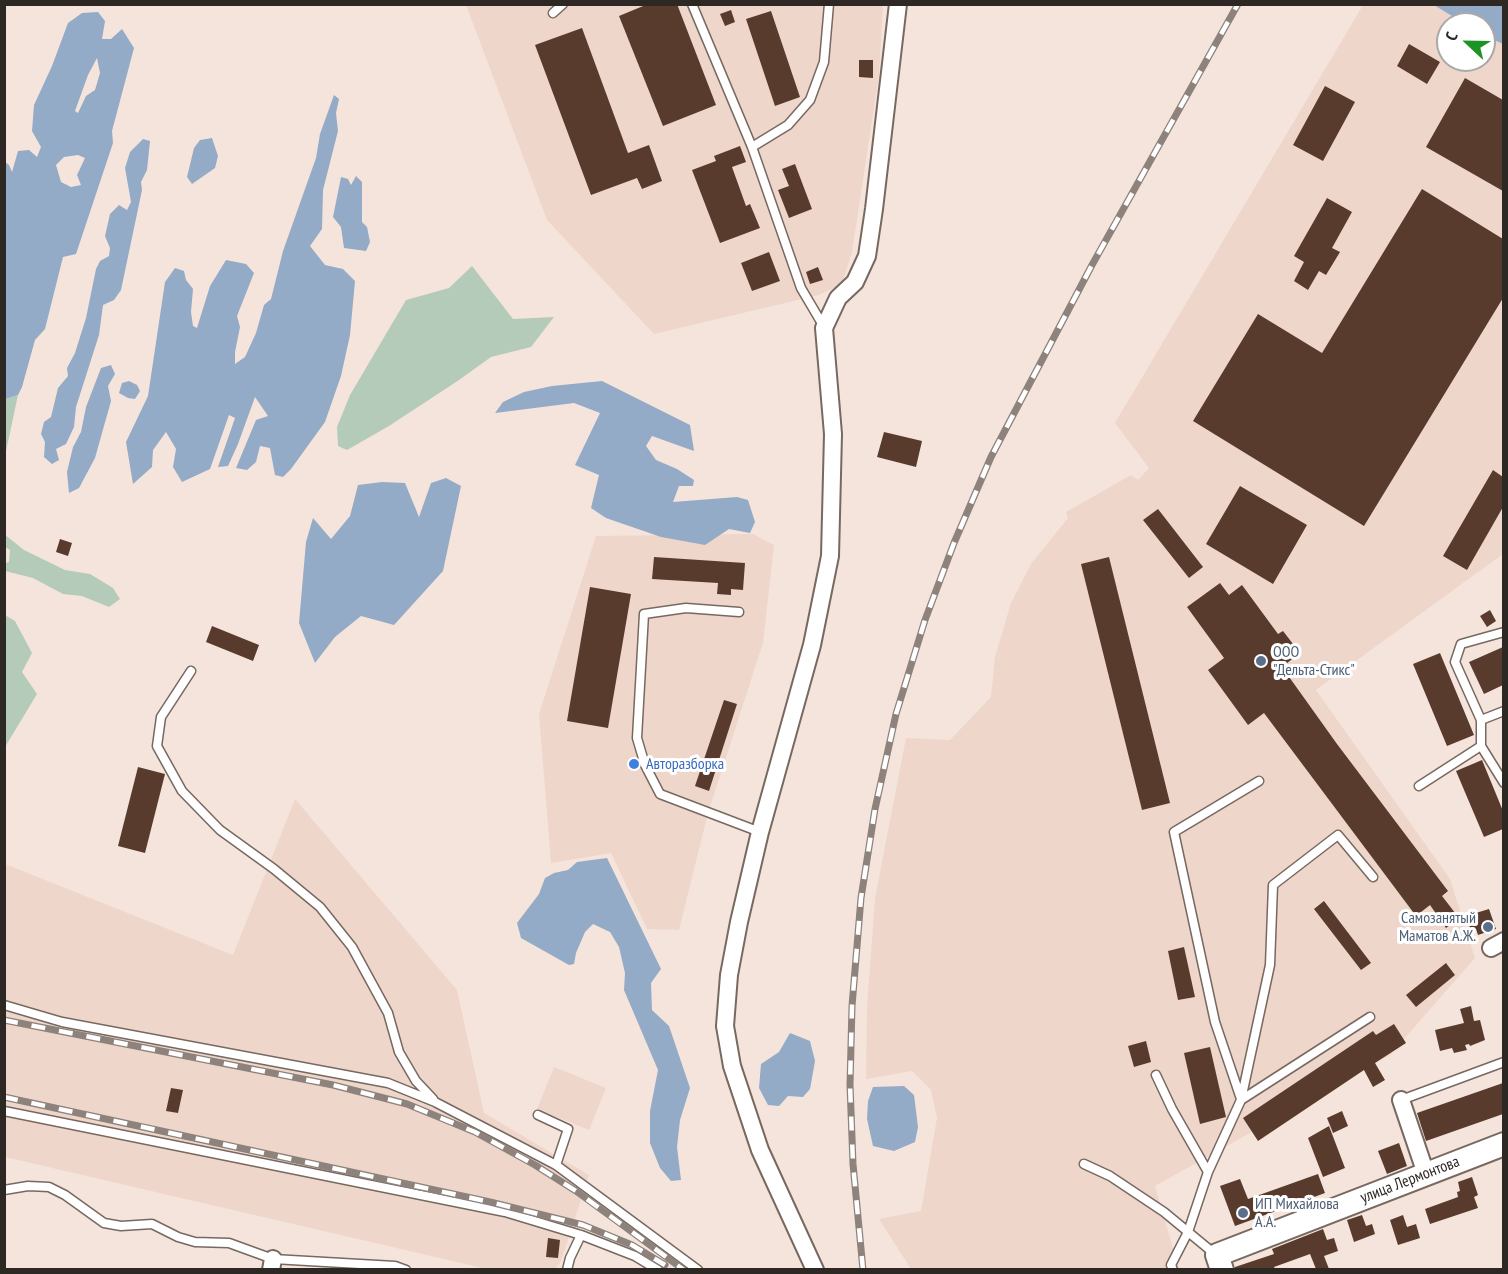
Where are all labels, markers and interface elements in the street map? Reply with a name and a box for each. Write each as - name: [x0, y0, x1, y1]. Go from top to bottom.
- north arrow: [1436, 12, 1496, 72]
- text: С: [1441, 29, 1462, 43]
- place label: ООО "Дельта-Стикс": [1273, 642, 1355, 680]
- marker: ООО "Дельта-Стикс": [1254, 654, 1268, 668]
- place label: Авторазборка: [646, 754, 724, 774]
- marker: Авторазборка: [627, 757, 641, 771]
- place label: Самозанятый Маматов А.Ж.: [1399, 908, 1476, 946]
- marker: Самозанятый Маматов А.Ж.: [1481, 920, 1495, 934]
- street label: улица Лермонтова: [1358, 1152, 1462, 1208]
- place label: ИП Михайлова А.А.: [1255, 1194, 1339, 1232]
- marker: ИП Михайлова А.А.: [1236, 1206, 1250, 1220]

